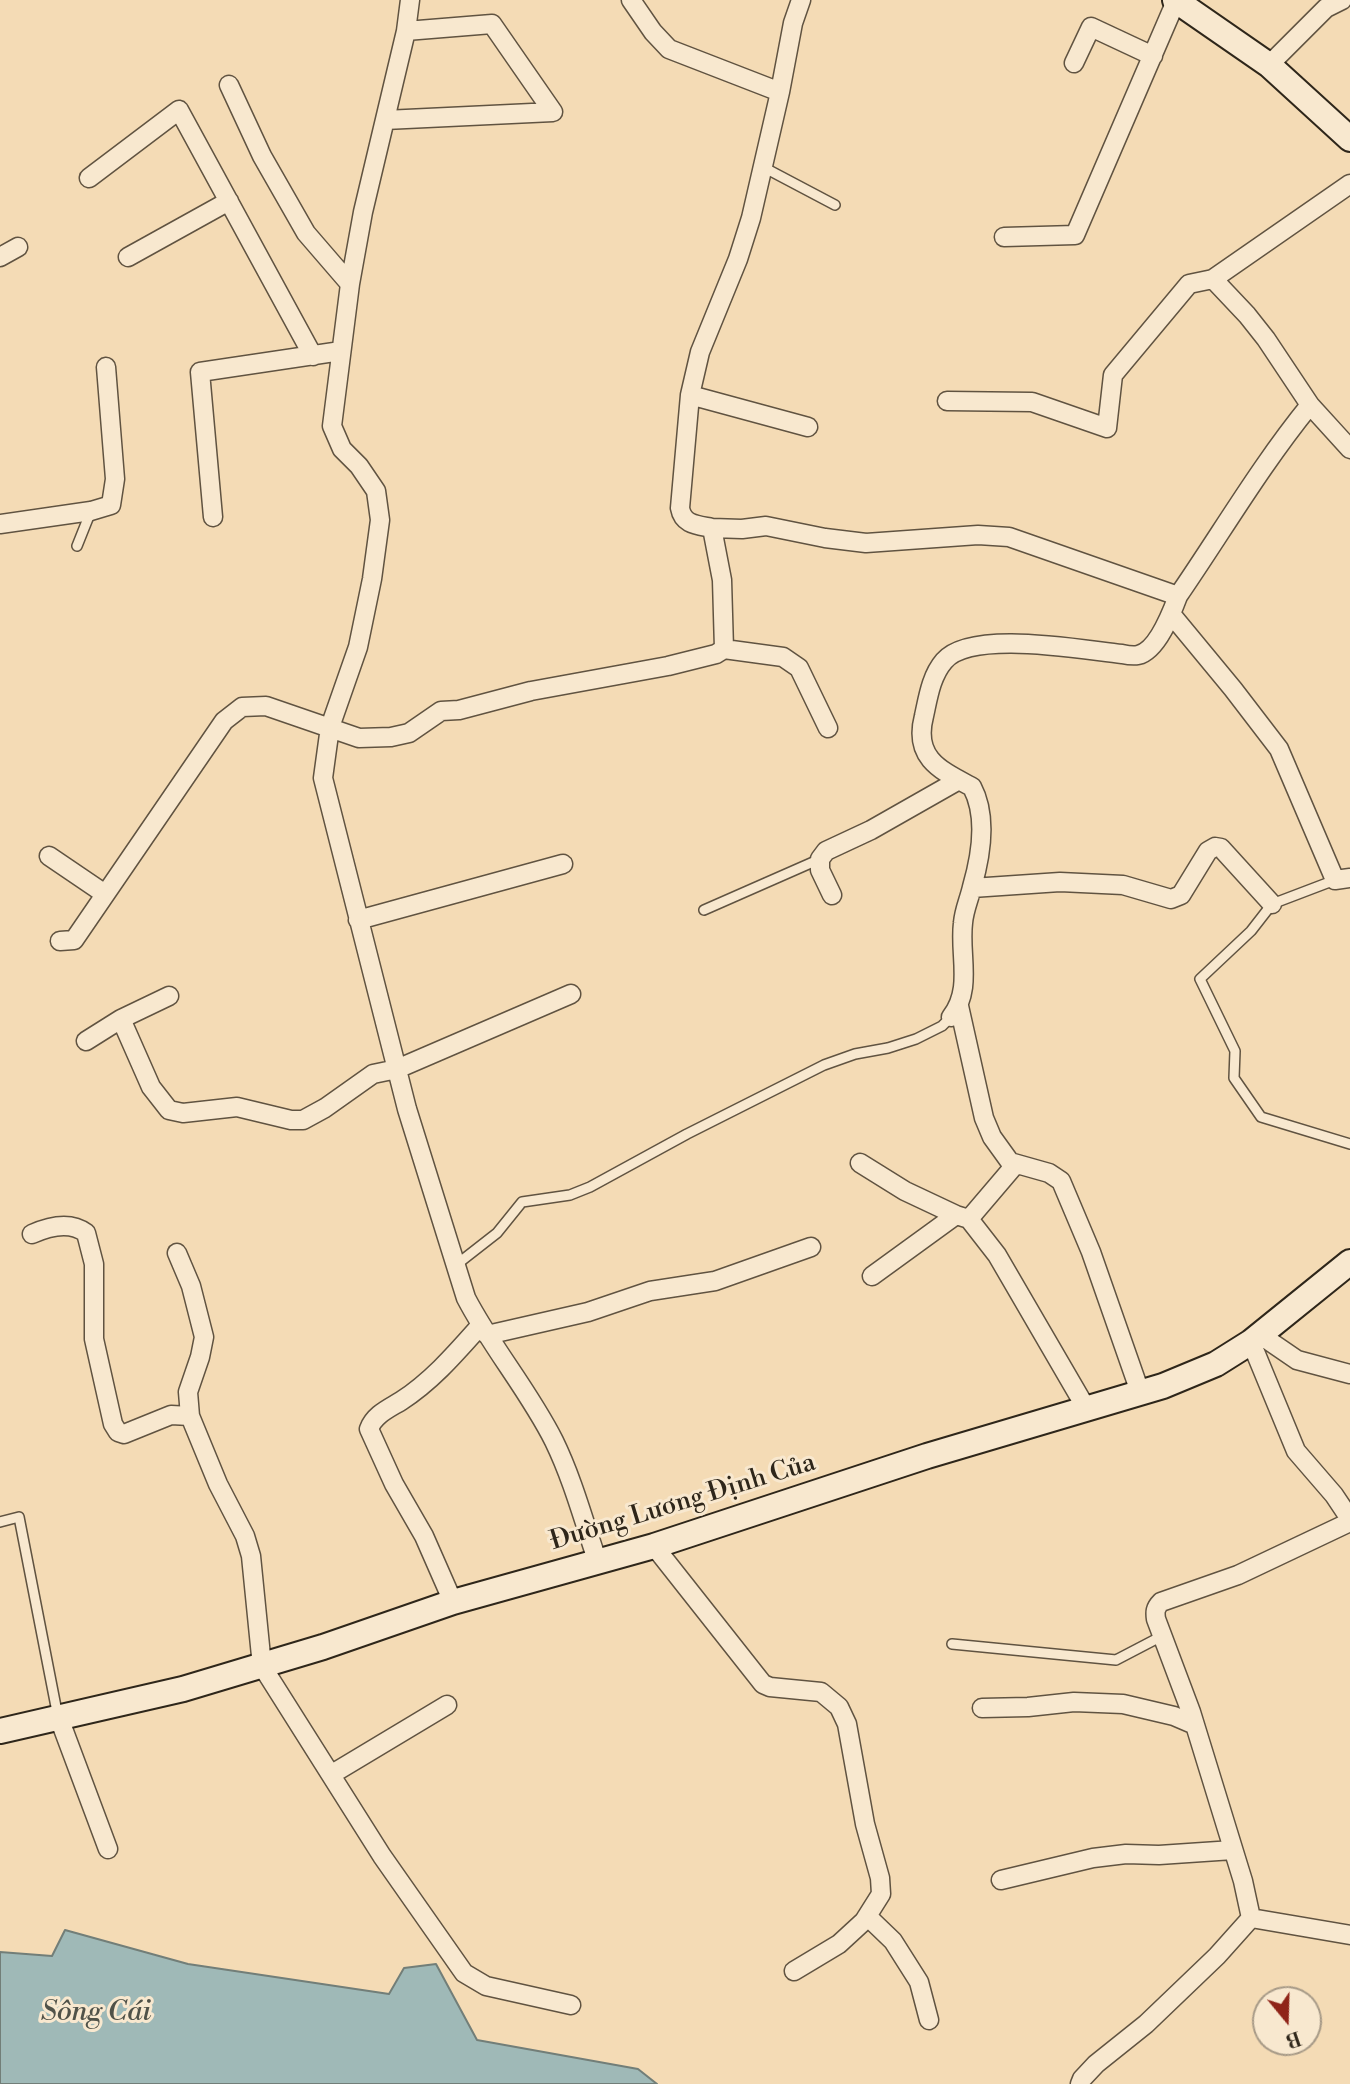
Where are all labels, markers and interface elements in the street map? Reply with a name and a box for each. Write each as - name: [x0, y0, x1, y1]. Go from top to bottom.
- street label: Đường Lương Định Của: [547, 1448, 819, 1558]
- north arrow: [1252, 1986, 1322, 2056]
- water label: Sông Cái: [41, 1996, 151, 2030]
- text: B: [1283, 2025, 1304, 2053]

